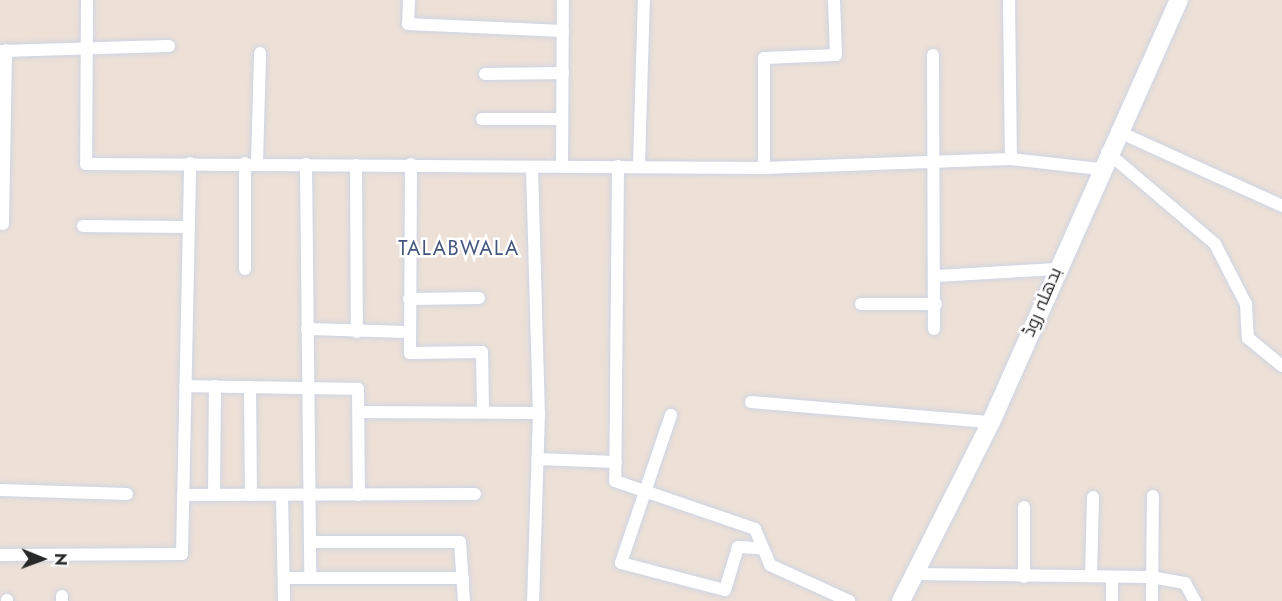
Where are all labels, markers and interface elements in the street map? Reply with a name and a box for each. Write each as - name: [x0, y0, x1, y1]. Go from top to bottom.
- district label: TALABWALA: [398, 236, 520, 260]
- street label: بدھلہ روڈ: [1018, 264, 1066, 340]
- north arrow: [12, 529, 72, 589]
- text: N: [49, 553, 72, 566]

